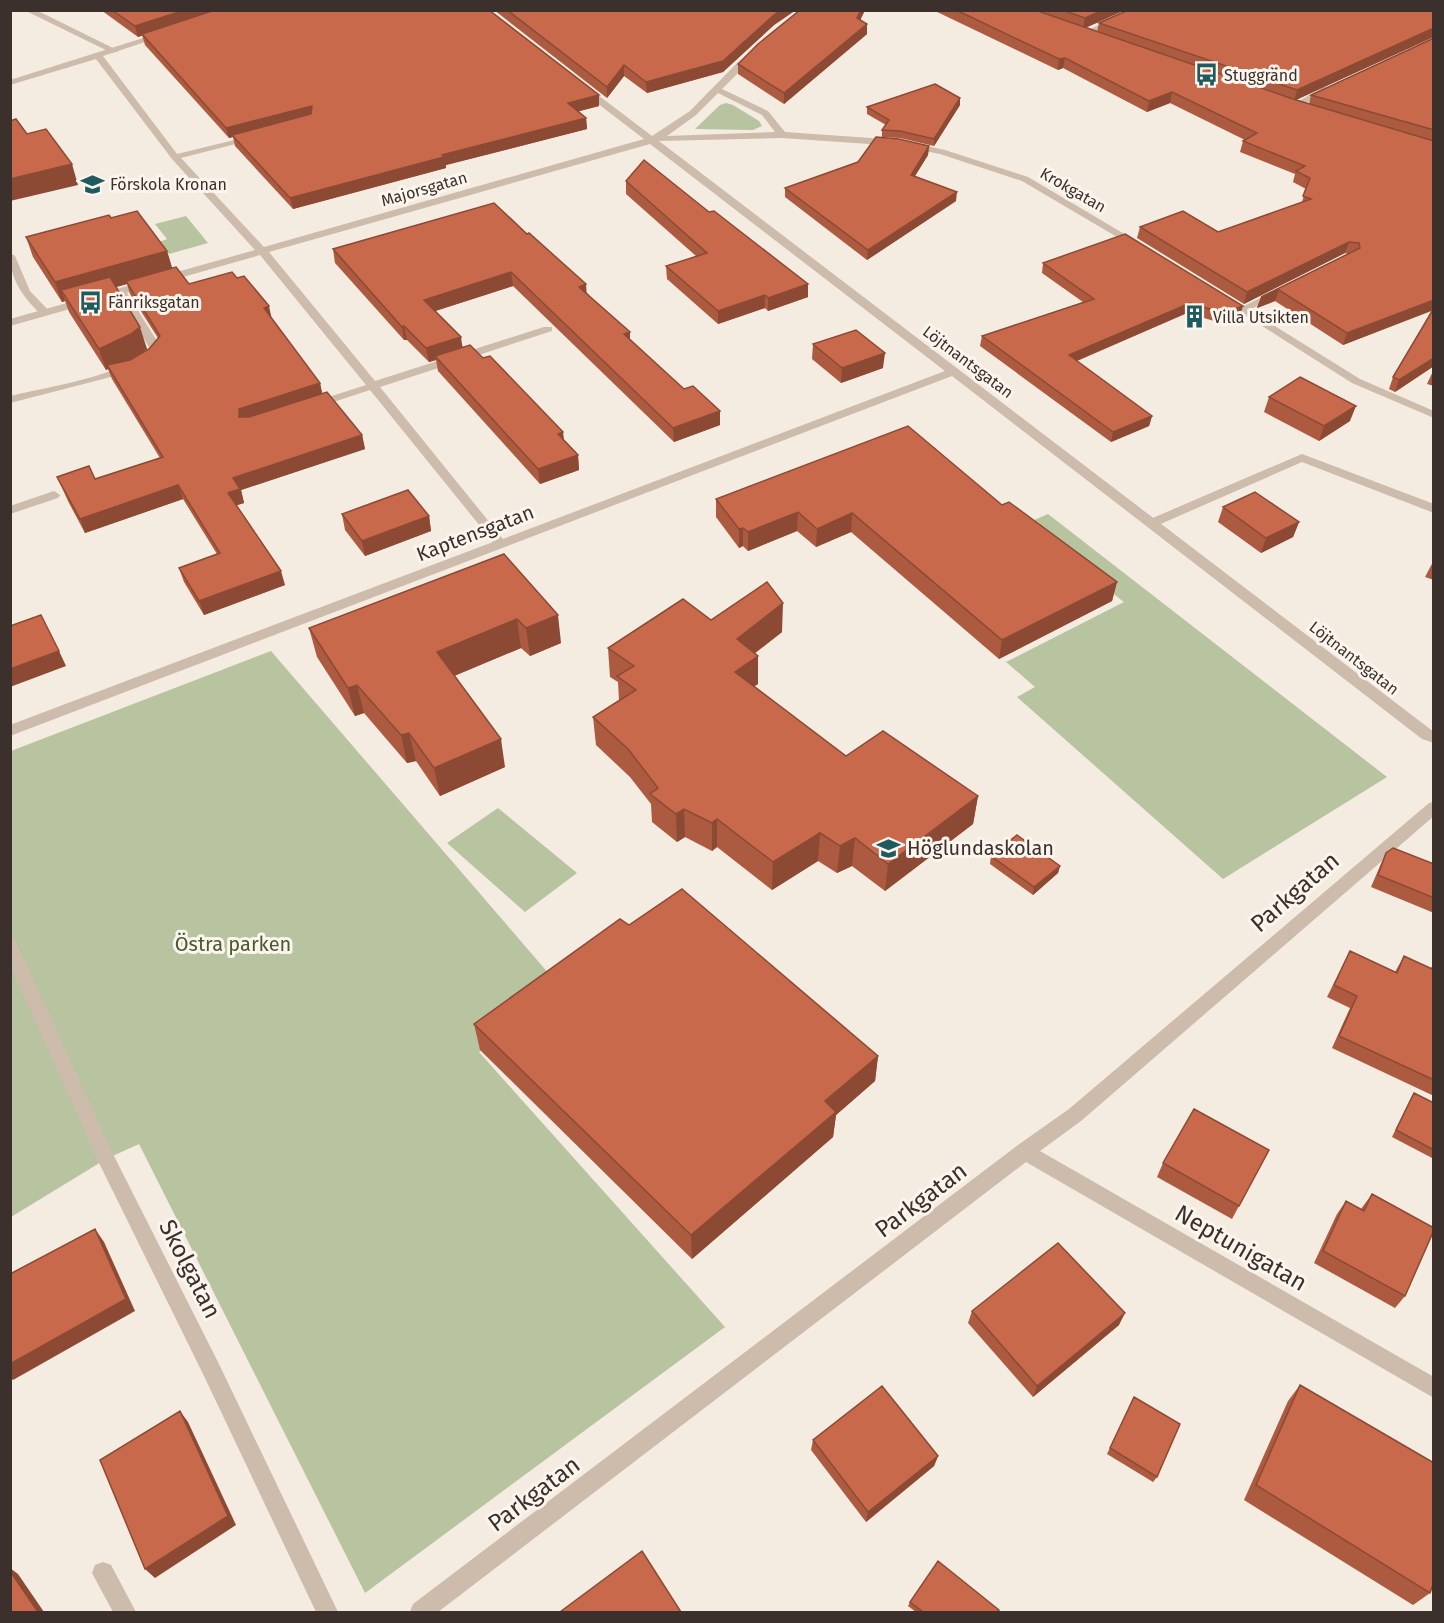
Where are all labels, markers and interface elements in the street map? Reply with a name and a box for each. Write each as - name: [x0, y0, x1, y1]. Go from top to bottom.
- bus stop icon: Stuggränd: [1193, 62, 1219, 88]
- place label: Stuggränd: [1224, 66, 1298, 85]
- street label: Krokgatan: [1037, 164, 1109, 216]
- street label: Majorsgatan: [379, 168, 469, 210]
- school or university icon: Förskola Kronan: [79, 171, 105, 197]
- place label: Förskola Kronan: [110, 175, 227, 194]
- bus stop icon: Fänriksgatan: [77, 289, 103, 315]
- place label: Fänriksgatan: [108, 293, 200, 312]
- building icon: Villa Utsikten: [1182, 304, 1208, 330]
- place label: Villa Utsikten: [1213, 308, 1309, 327]
- street label: Löjtnantsgatan: [919, 322, 1017, 402]
- street label: Kaptensgatan: [413, 500, 537, 566]
- street label: Löjtnantsgatan: [1305, 617, 1403, 699]
- school or university icon: Höglundaskolan: [876, 835, 902, 861]
- place label: Höglundaskolan: [907, 836, 1054, 860]
- street label: Parkgatan: [1245, 846, 1345, 938]
- park label: Östra parken: [175, 932, 291, 956]
- street label: Parkgatan: [870, 1156, 972, 1244]
- street label: Neptunigatan: [1170, 1199, 1312, 1297]
- street label: Skolgatan: [153, 1215, 227, 1323]
- street label: Parkgatan: [483, 1450, 585, 1538]

